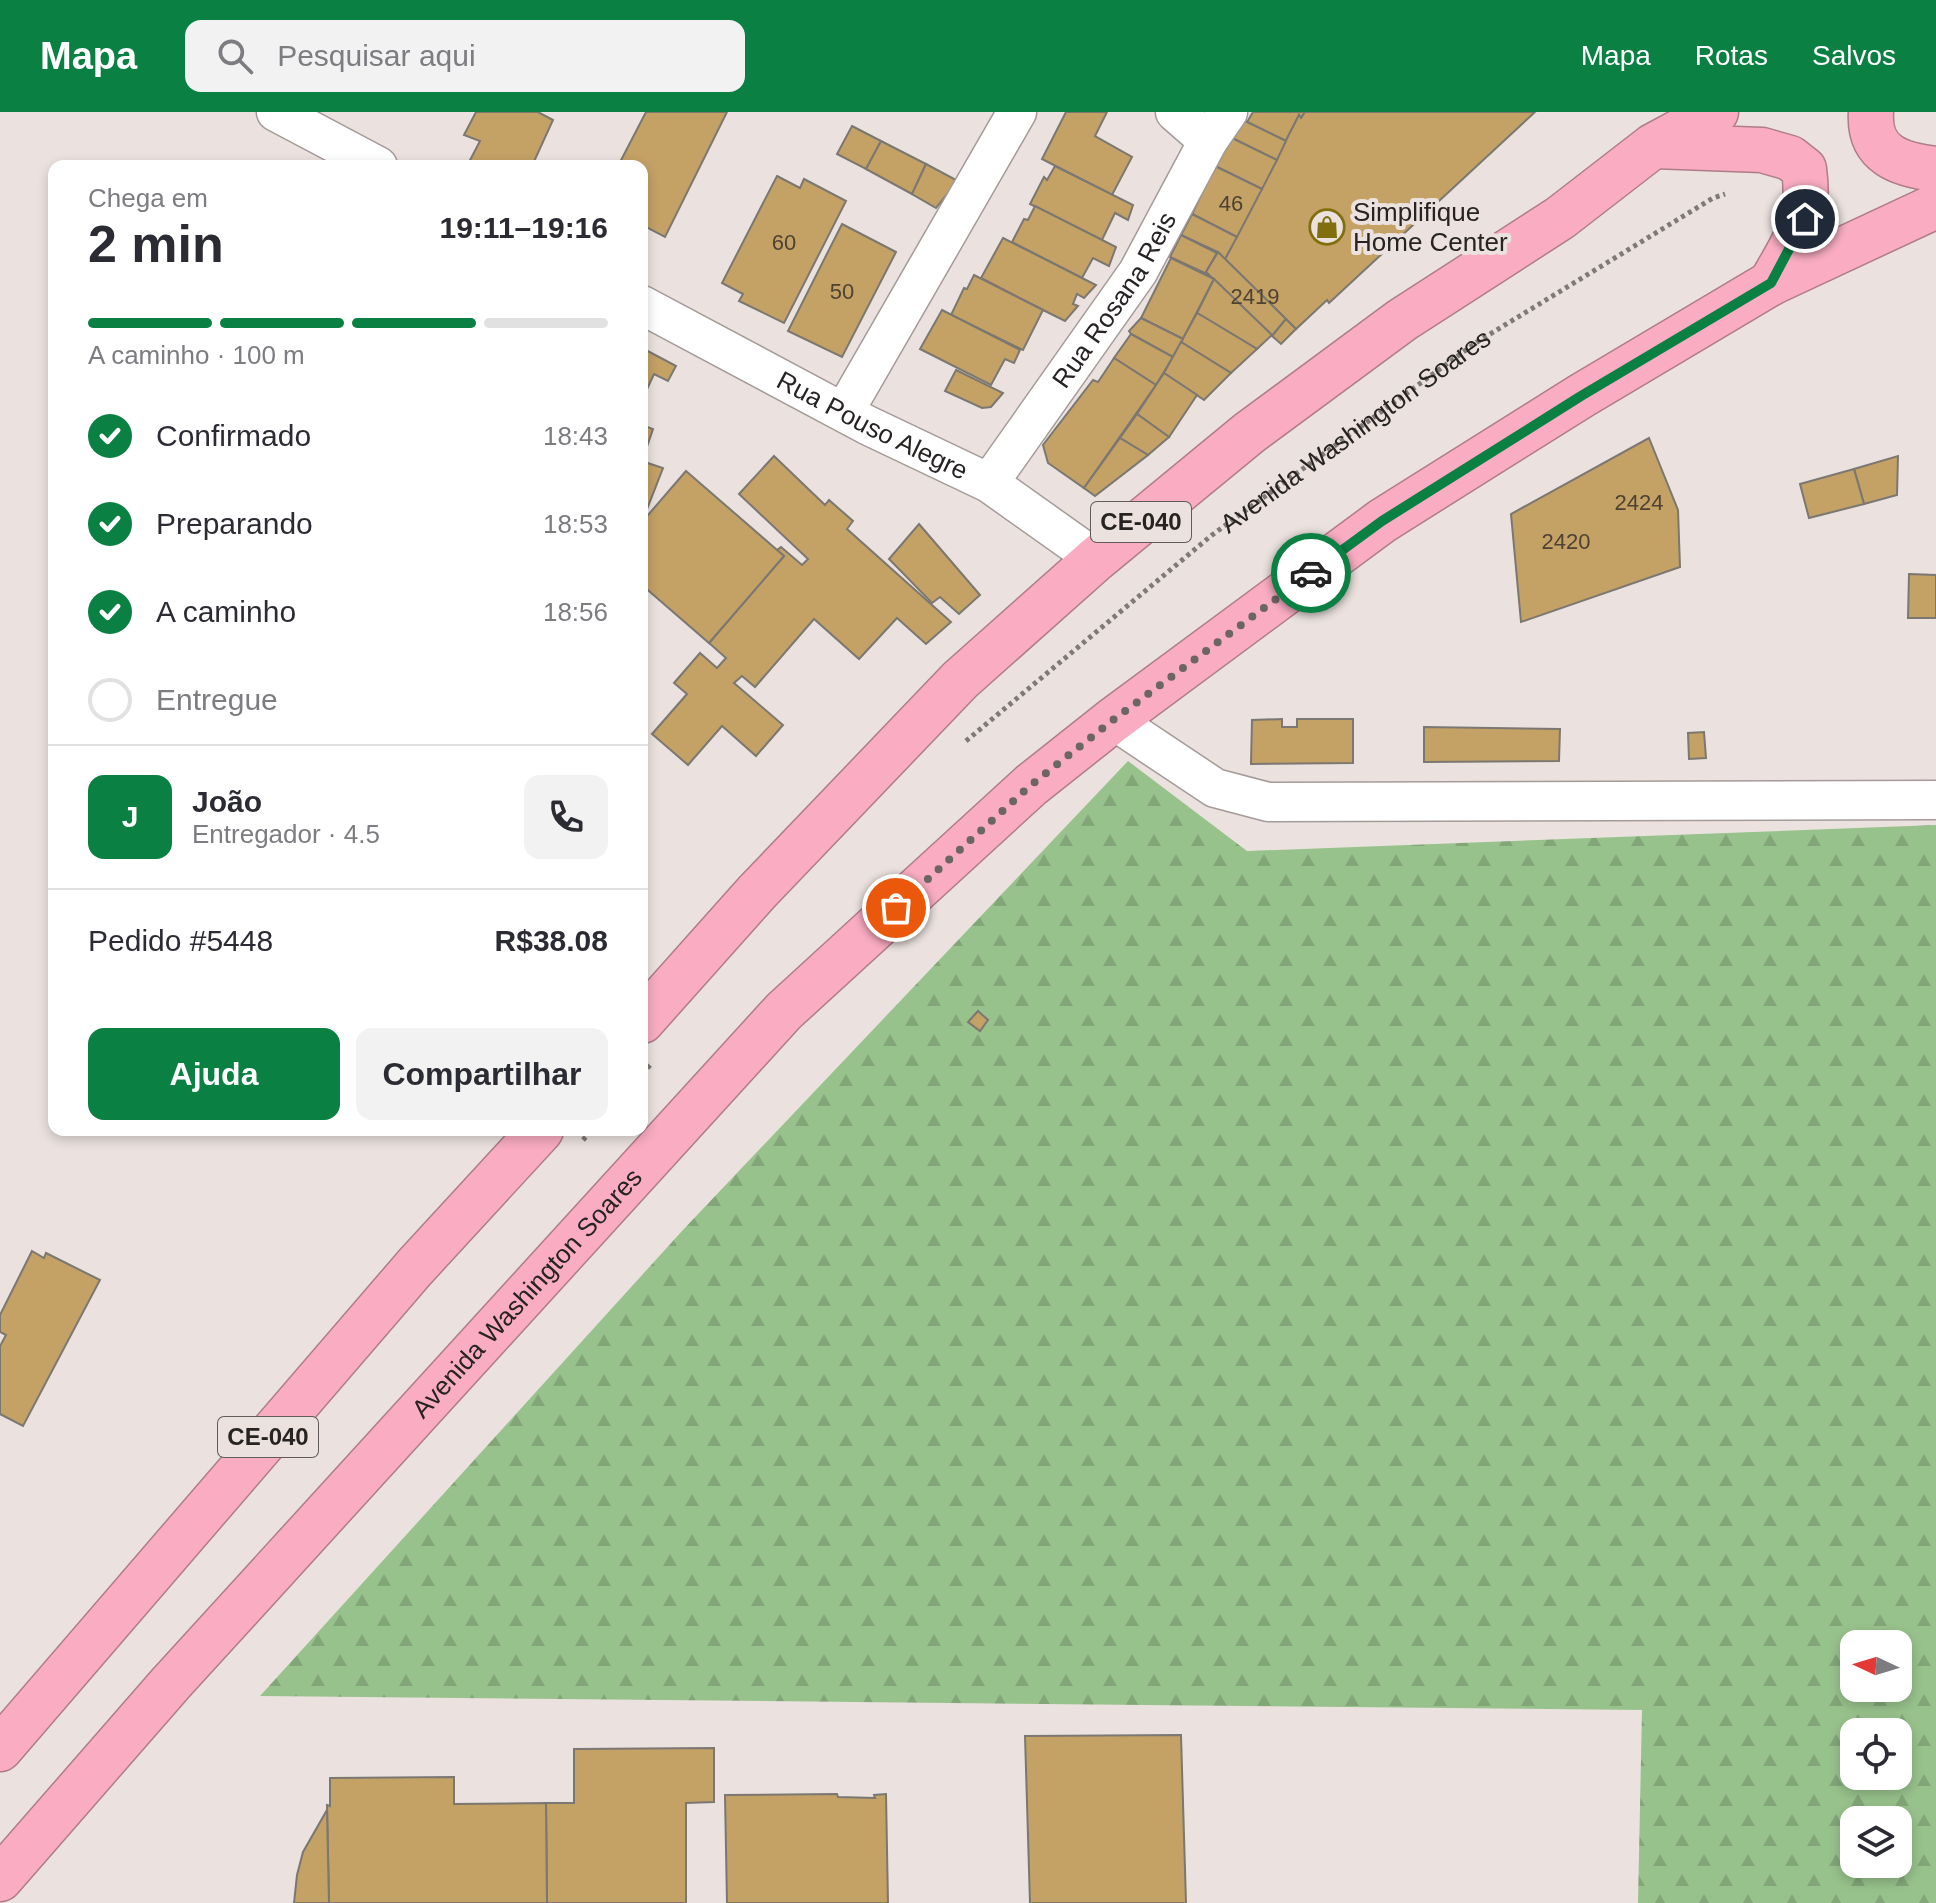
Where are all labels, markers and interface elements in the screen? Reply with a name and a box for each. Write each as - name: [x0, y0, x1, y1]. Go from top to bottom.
- search box: [185, 20, 745, 92]
- icon: search: [213, 34, 257, 78]
- text: Mapa: [40, 35, 137, 77]
- text: Pesquisar aqui: [277, 39, 476, 72]
- text: Mapa: [1581, 40, 1651, 71]
- text: Rotas: [1695, 40, 1768, 71]
- text: Salvos: [1812, 40, 1896, 71]
- text: Chega em: [88, 183, 208, 213]
- pin: [1771, 185, 1839, 253]
- house number: 46: [1219, 191, 1243, 216]
- place label: Simplifique Home Center: [1353, 197, 1508, 257]
- icon: home: [1783, 197, 1827, 241]
- street label: Rua Rosana Reis: [1046, 207, 1182, 394]
- shop icon: Simplifique Home Center: [1308, 208, 1346, 246]
- text: 19:11–19:16: [440, 211, 608, 244]
- text: 2 min: [88, 215, 224, 273]
- house number: 60: [772, 230, 796, 255]
- house number: 50: [830, 279, 854, 304]
- house number: 2419: [1231, 284, 1279, 309]
- street label: Avenida Washington Soares: [1214, 323, 1496, 539]
- text: A caminho · 100 m: [88, 340, 305, 370]
- street label: Rua Pouso Alegre: [772, 365, 973, 486]
- icon: check: [88, 414, 132, 458]
- text: Confirmado: [156, 419, 311, 452]
- text: 18:43: [543, 421, 608, 451]
- house number: 2424: [1615, 490, 1663, 515]
- icon: check: [88, 502, 132, 546]
- road number: CE-040: [1091, 502, 1191, 542]
- text: Preparando: [156, 507, 313, 540]
- text: 18:53: [543, 509, 608, 539]
- house number: 2420: [1542, 529, 1590, 554]
- courier: [1271, 533, 1351, 613]
- icon: car: [1289, 551, 1333, 595]
- icon: check: [88, 590, 132, 634]
- text: A caminho: [156, 595, 296, 628]
- text: 18:56: [543, 597, 608, 627]
- text: Entregue: [156, 683, 278, 716]
- button: phone: [524, 775, 608, 859]
- text: João: [192, 785, 262, 818]
- text: J: [122, 800, 138, 833]
- text: Entregador · 4.5: [192, 819, 380, 849]
- pin: [862, 874, 930, 942]
- icon: bag: [874, 886, 918, 930]
- text: Pedido #5448: [88, 924, 273, 957]
- text: R$38.08: [495, 924, 608, 957]
- button: Ajuda: [88, 1028, 340, 1120]
- button: Compartilhar: [356, 1028, 608, 1120]
- street label: Avenida Washington Soares: [406, 1162, 648, 1424]
- road number: CE-040: [218, 1417, 318, 1457]
- north arrow: [1840, 1630, 1912, 1702]
- map controls: [1840, 1630, 1912, 1878]
- button: locate: [1840, 1718, 1912, 1790]
- button: layers: [1840, 1806, 1912, 1878]

